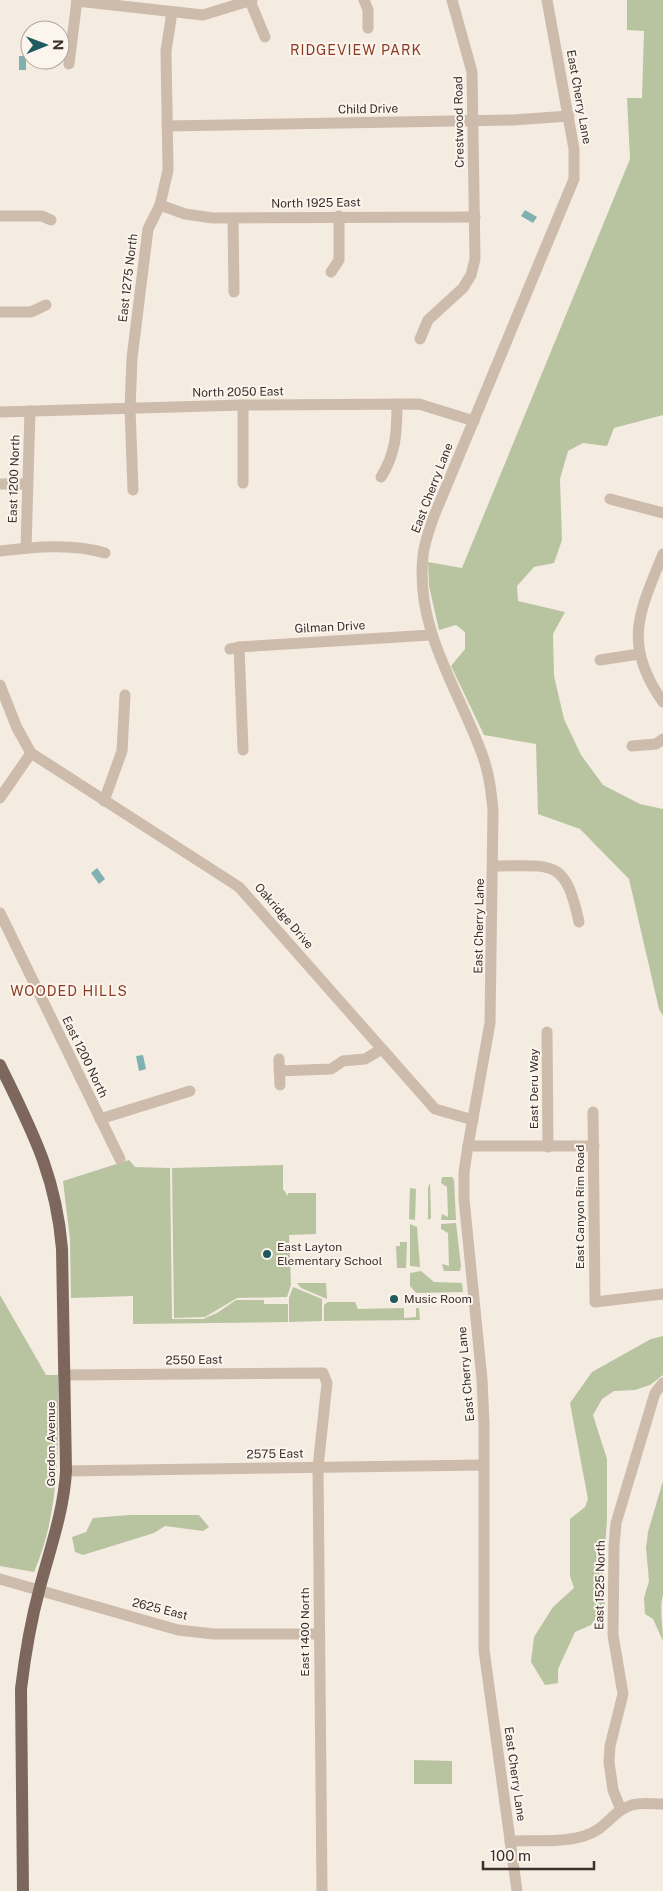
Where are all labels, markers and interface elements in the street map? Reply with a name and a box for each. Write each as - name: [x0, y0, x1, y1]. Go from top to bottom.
- north arrow: [20, 20, 70, 70]
- text: N: [50, 39, 66, 50]
- district label: RIDGEVIEW PARK: [290, 42, 422, 58]
- street label: East Cherry Lane: [564, 49, 594, 145]
- street label: Crestwood Road: [451, 76, 467, 168]
- street label: Child Drive: [338, 101, 398, 117]
- street label: North 1925 East: [271, 195, 361, 211]
- street label: East 1275 North: [116, 233, 140, 323]
- street label: North 2050 East: [192, 384, 284, 400]
- street label: East 1200 North: [5, 434, 23, 524]
- street label: East Cherry Lane: [408, 441, 456, 535]
- street label: Gilman Drive: [294, 618, 366, 636]
- street label: East Cherry Lane: [471, 878, 487, 974]
- street label: Oakridge Drive: [252, 880, 316, 952]
- district label: WOODED HILLS: [10, 983, 128, 999]
- street label: East 1200 North: [59, 1014, 111, 1100]
- street label: East Deru Way: [527, 1048, 541, 1129]
- street label: East Canyon Rim Road: [573, 1145, 587, 1269]
- place label: East Layton Elementary School: [277, 1240, 383, 1268]
- marker: East Layton Elementary School: [261, 1248, 273, 1260]
- place label: Music Room: [404, 1292, 472, 1306]
- marker: Music Room: [388, 1293, 400, 1305]
- street label: East Cherry Lane: [455, 1326, 477, 1422]
- street label: 2550 East: [165, 1352, 223, 1367]
- street label: Gordon Avenue: [44, 1401, 58, 1487]
- street label: 2575 East: [246, 1446, 304, 1461]
- street label: East 1525 North: [592, 1540, 608, 1630]
- street label: East 1400 North: [298, 1587, 312, 1677]
- street label: 2625 East: [131, 1595, 190, 1623]
- street label: East Cherry Lane: [501, 1726, 529, 1822]
- scale bar: [483, 1838, 594, 1870]
- text: 100 m: [490, 1847, 531, 1864]

